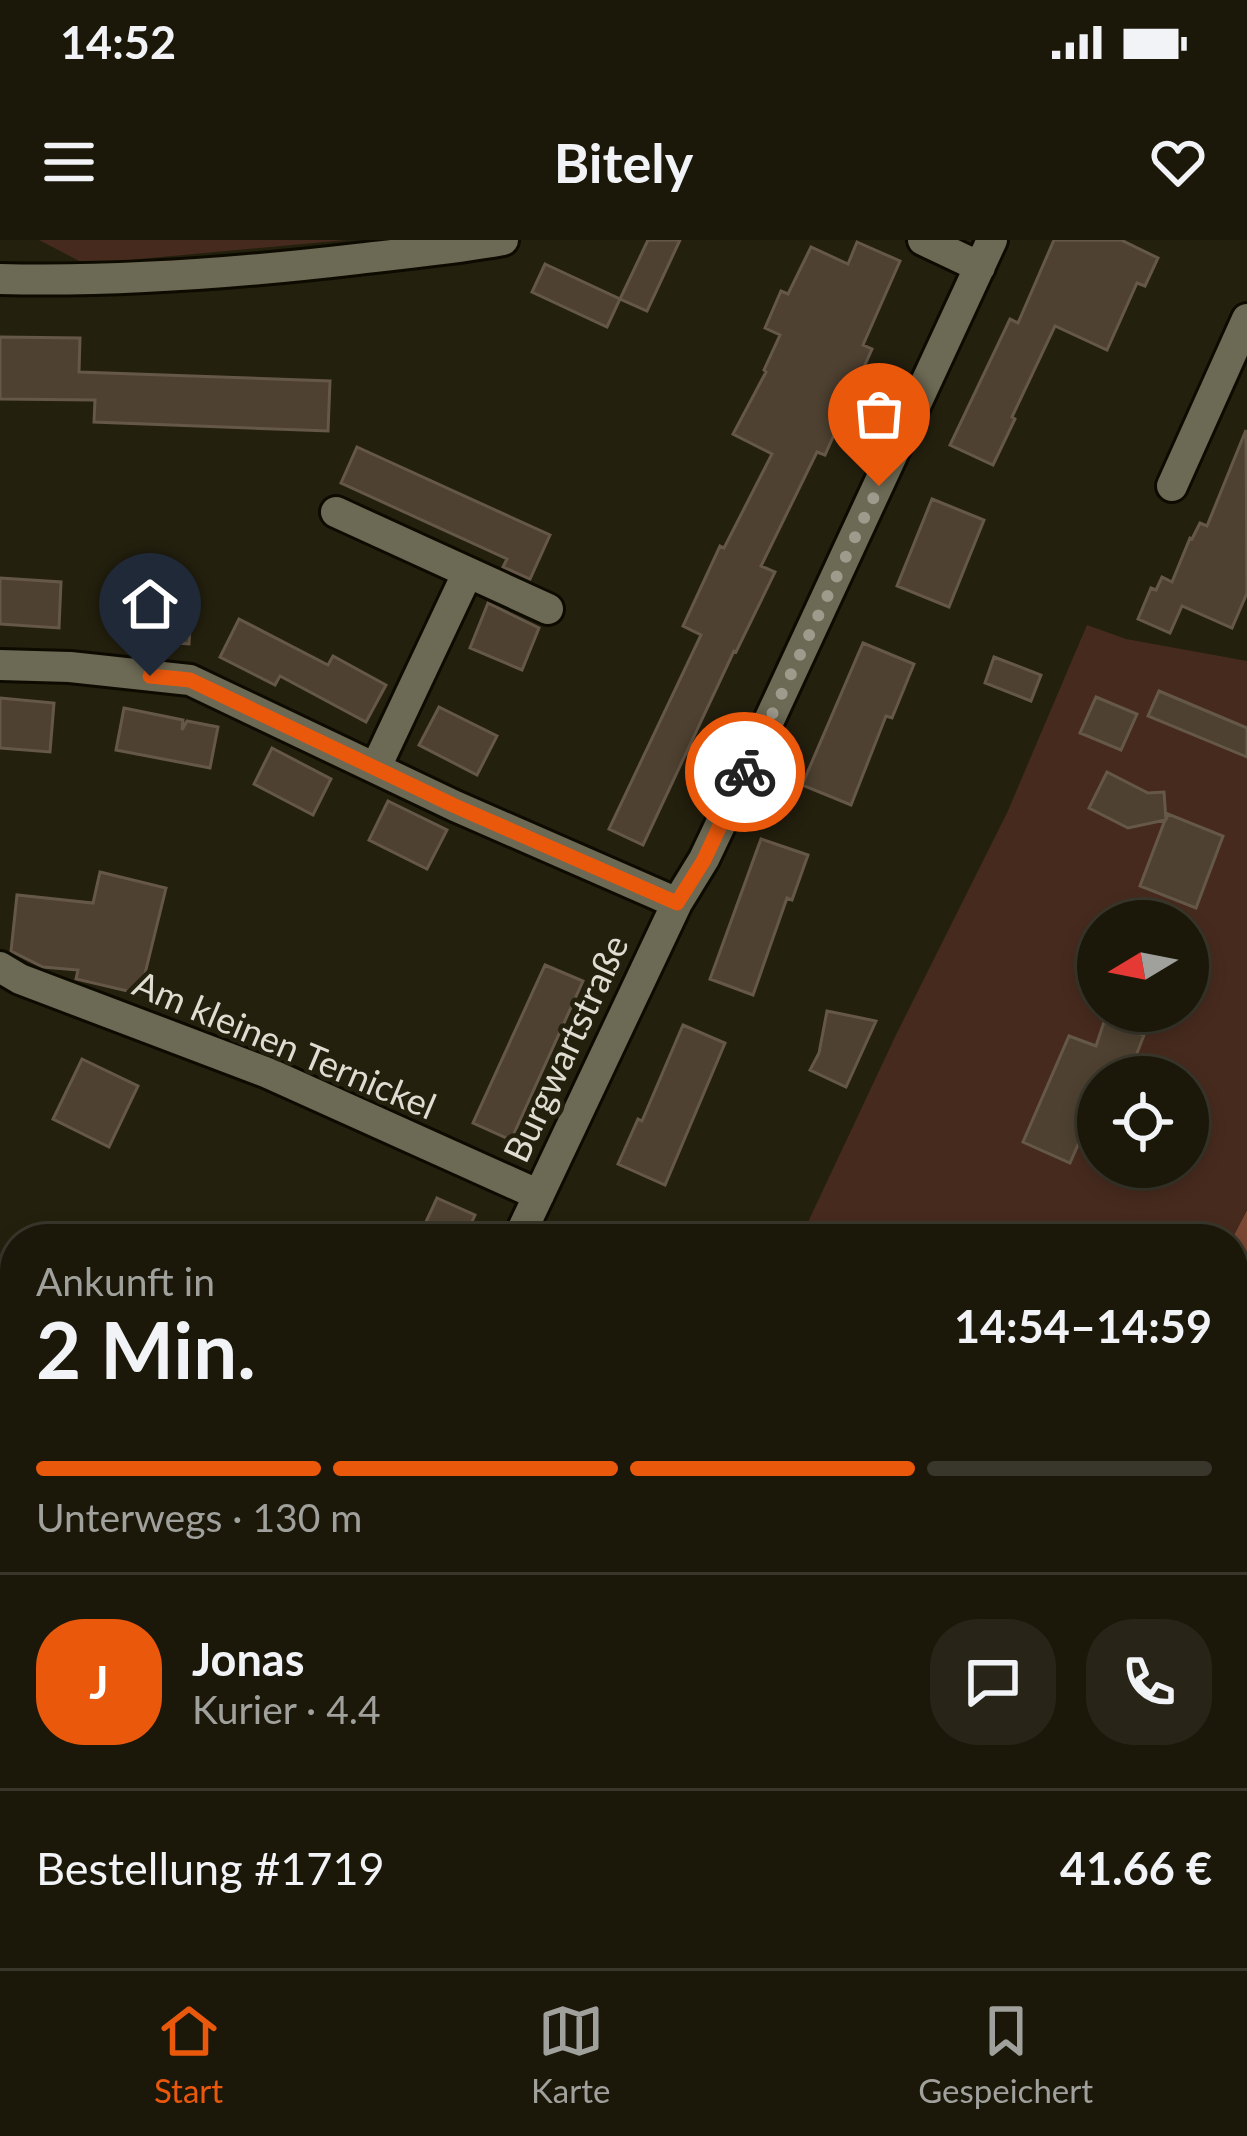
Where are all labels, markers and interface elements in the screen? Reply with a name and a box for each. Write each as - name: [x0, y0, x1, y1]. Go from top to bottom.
- text: 14:52: [60, 15, 176, 69]
- icon: menu: [36, 129, 102, 195]
- icon: heart: [1145, 129, 1211, 195]
- text: Bitely: [554, 130, 693, 195]
- pin: [828, 363, 930, 486]
- icon: bag: [846, 381, 912, 447]
- pin: [99, 553, 201, 676]
- icon: home: [117, 571, 183, 637]
- courier: [685, 712, 805, 832]
- icon: bike: [712, 739, 778, 805]
- north arrow: [1077, 900, 1209, 1032]
- map controls: [1077, 900, 1209, 1188]
- street label: Burgwartstraße: [493, 927, 637, 1169]
- street label: Am kleinen Ternickel: [127, 960, 443, 1128]
- button: locate: [1077, 1056, 1209, 1188]
- text: Ankunft in: [36, 1258, 215, 1304]
- text: 14:54–14:59: [954, 1299, 1212, 1353]
- text: 2 Min.: [36, 1302, 256, 1396]
- text: Unterwegs · 130 m: [36, 1494, 362, 1540]
- button: chat: [930, 1619, 1056, 1745]
- button: phone: [1086, 1619, 1212, 1745]
- text: Jonas: [192, 1632, 304, 1686]
- text: J: [89, 1655, 109, 1709]
- text: Kurier · 4.4: [192, 1686, 381, 1732]
- text: Bestellung #1719: [36, 1841, 385, 1895]
- text: 41.66 €: [1060, 1841, 1212, 1895]
- tab: Start: [154, 1998, 223, 2110]
- tab: Karte: [531, 1998, 610, 2110]
- tab: Gespeichert: [918, 1998, 1093, 2110]

